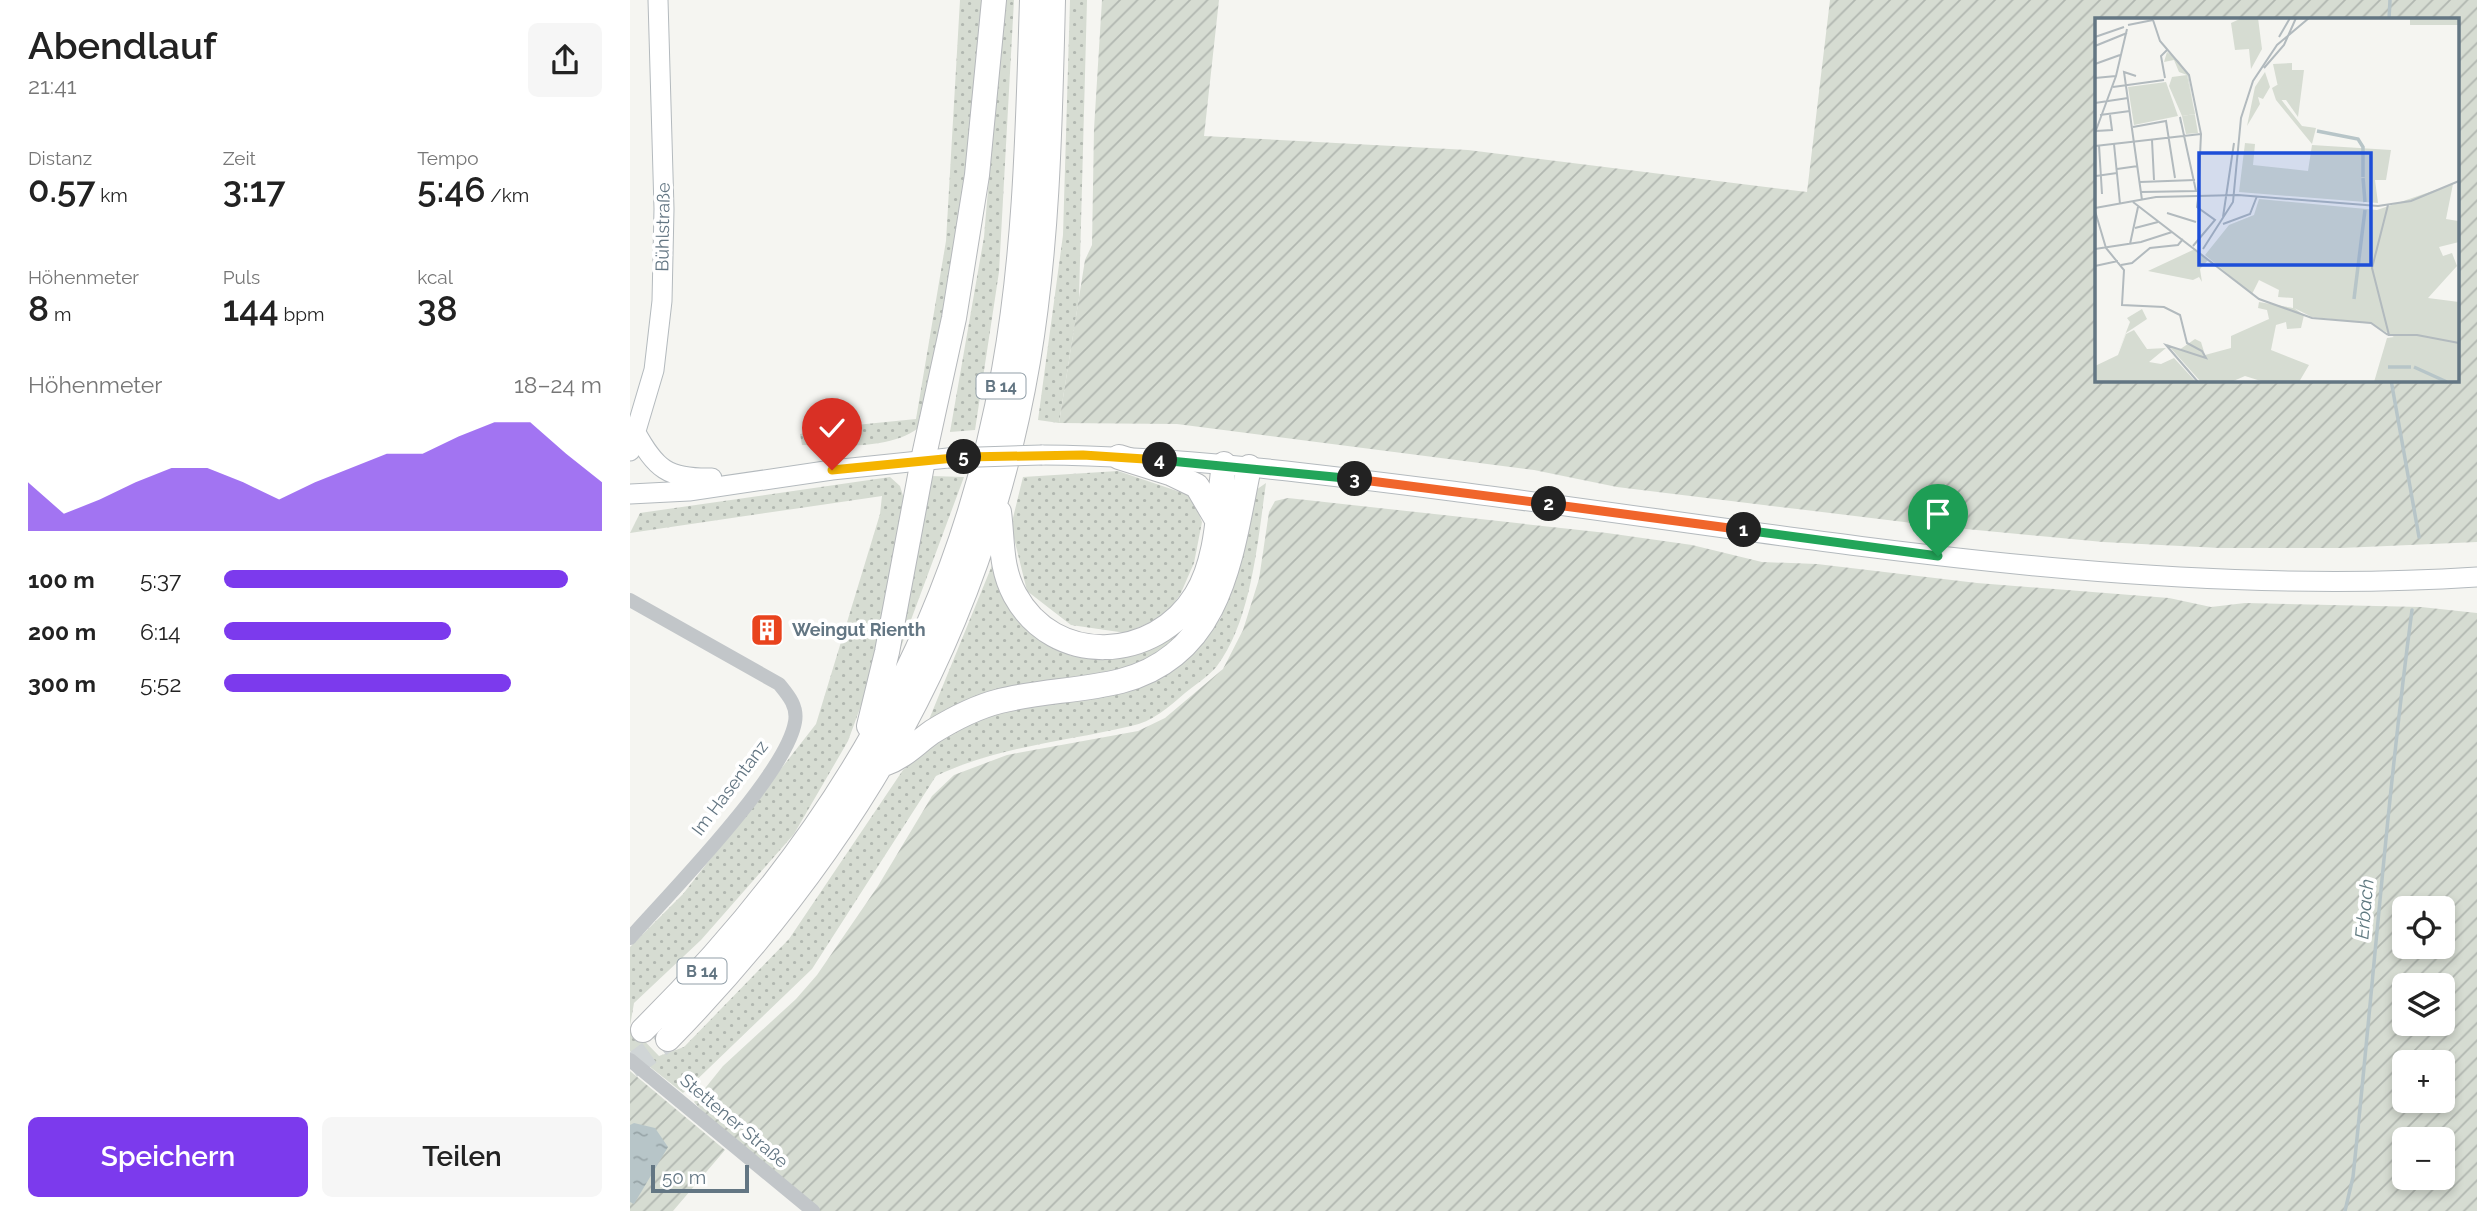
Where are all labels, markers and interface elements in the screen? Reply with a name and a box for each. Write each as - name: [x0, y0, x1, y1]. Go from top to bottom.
- inset map: [2095, 18, 2459, 382]
- text: Abendlauf: [28, 23, 217, 68]
- button: share: [528, 23, 602, 97]
- text: 21:41: [28, 72, 77, 99]
- text: Distanz: [28, 147, 92, 169]
- text: Zeit: [223, 147, 256, 169]
- text: Tempo: [417, 147, 478, 169]
- text: 0.57: [28, 169, 95, 210]
- text: 3:17: [223, 169, 285, 210]
- text: 5:46: [417, 169, 485, 210]
- street label: Bühlstraße: [651, 182, 674, 272]
- text: km: [95, 184, 128, 206]
- text: /km: [485, 184, 529, 206]
- text: Höhenmeter: [28, 266, 139, 288]
- text: Puls: [223, 266, 260, 288]
- text: kcal: [417, 266, 453, 288]
- text: 8: [28, 288, 49, 329]
- text: 144: [223, 288, 279, 329]
- text: 38: [417, 288, 458, 329]
- text: m: [49, 303, 71, 325]
- text: bpm: [279, 303, 324, 325]
- text: Höhenmeter: [28, 371, 162, 398]
- text: 18–24 m: [514, 371, 602, 398]
- road number: B 14: [976, 374, 1026, 398]
- pin: [802, 398, 862, 470]
- icon: check: [813, 409, 851, 447]
- pin: 5: [946, 440, 982, 475]
- pin: 4: [1142, 442, 1178, 477]
- text: 5: [958, 445, 969, 467]
- text: 4: [1154, 448, 1165, 470]
- pin: 3: [1338, 462, 1372, 496]
- text: 3: [1349, 467, 1360, 489]
- pin: [1908, 484, 1968, 556]
- pin: 2: [1532, 486, 1566, 522]
- text: 2: [1543, 492, 1554, 514]
- icon: arrive: [1919, 495, 1957, 533]
- pin: 1: [1726, 512, 1762, 548]
- text: 1: [1739, 518, 1748, 540]
- text: 100 m: [28, 566, 95, 593]
- text: 5:37: [140, 566, 181, 593]
- building icon: Weingut Rienth: [748, 611, 786, 649]
- text: 200 m: [28, 618, 96, 645]
- text: 6:14: [140, 618, 181, 645]
- place label: Weingut Rienth: [792, 619, 926, 640]
- text: 300 m: [28, 670, 96, 697]
- text: 5:52: [140, 670, 181, 697]
- street label: Im Hasentanz: [687, 736, 772, 839]
- water label: Erbach: [2350, 878, 2378, 940]
- map controls: [2392, 896, 2455, 1190]
- button: locate: [2392, 896, 2455, 959]
- road number: B 14: [678, 959, 726, 984]
- button: layers: [2392, 973, 2455, 1036]
- button: +: [2392, 1050, 2455, 1113]
- street label: Stettener Straße: [676, 1069, 793, 1172]
- button: Speichern: [28, 1117, 308, 1197]
- button: Teilen: [322, 1117, 602, 1197]
- button: −: [2392, 1127, 2455, 1190]
- scale bar: [651, 1162, 749, 1194]
- text: 50 m: [662, 1166, 706, 1188]

